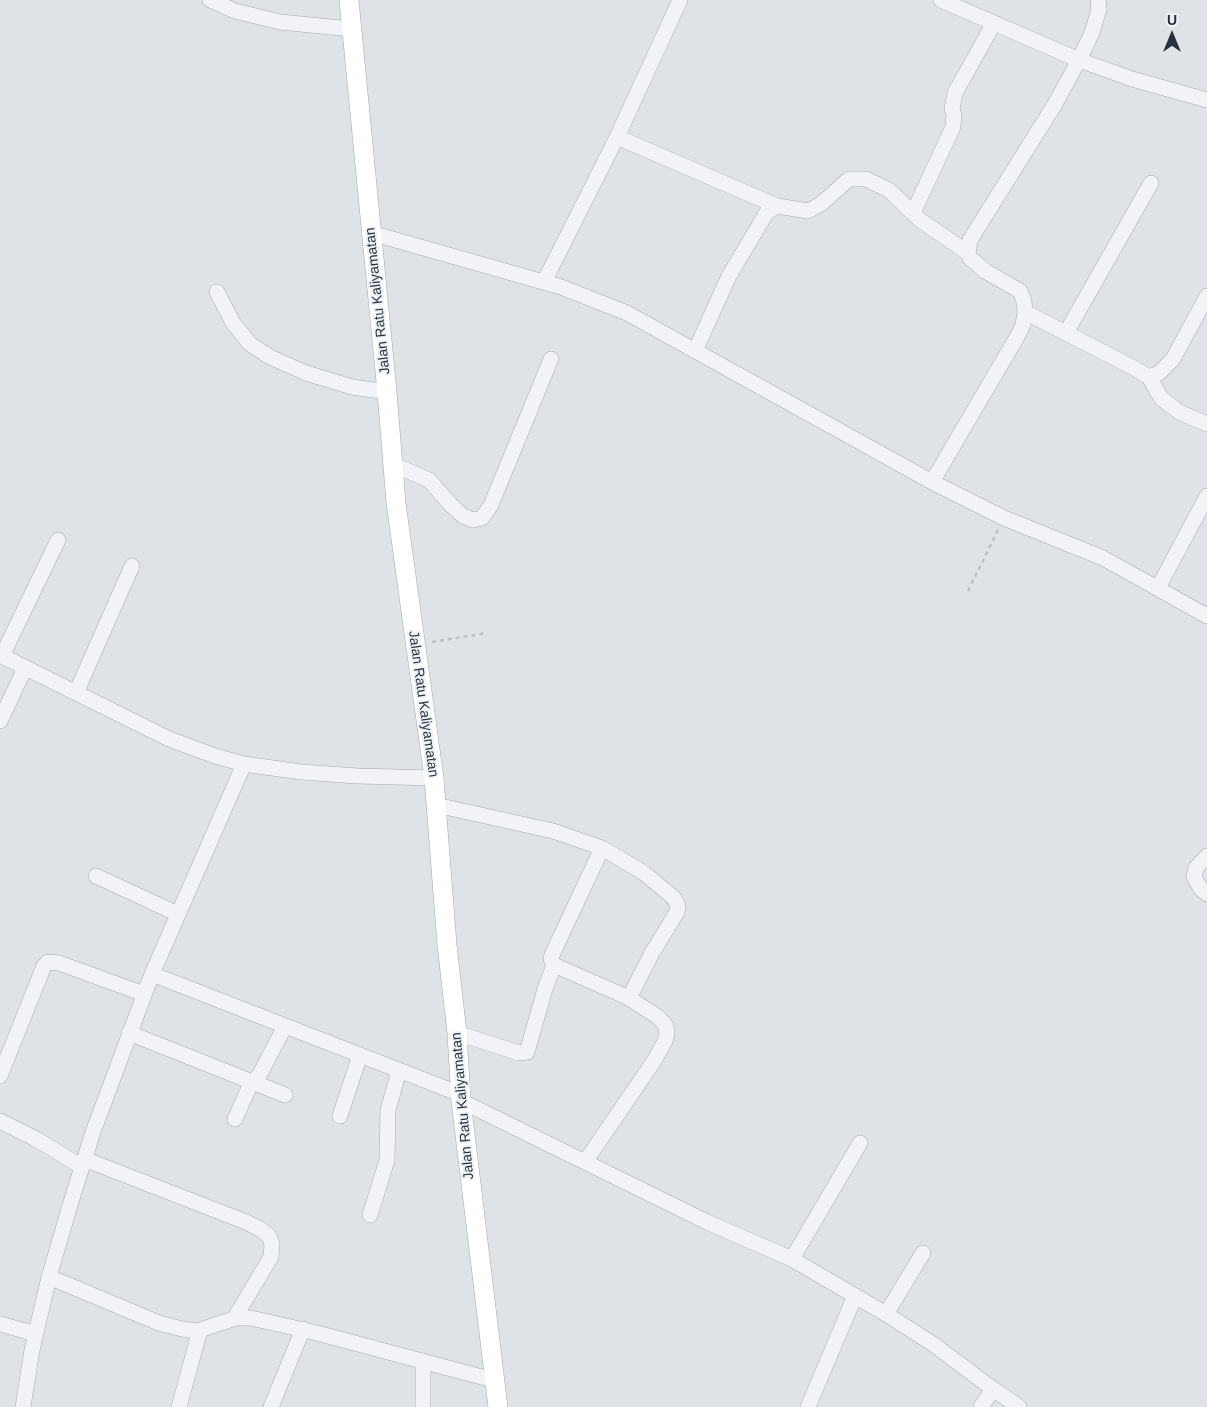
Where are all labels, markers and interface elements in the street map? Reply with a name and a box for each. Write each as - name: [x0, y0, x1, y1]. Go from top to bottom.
- north arrow: [1147, 10, 1197, 60]
- text: U: [1167, 12, 1177, 28]
- street label: Jalan Ratu Kaliyamatan: [362, 227, 394, 375]
- street label: Jalan Ratu Kaliyamatan: [404, 630, 442, 778]
- street label: Jalan Ratu Kaliyamatan: [448, 1032, 478, 1180]

